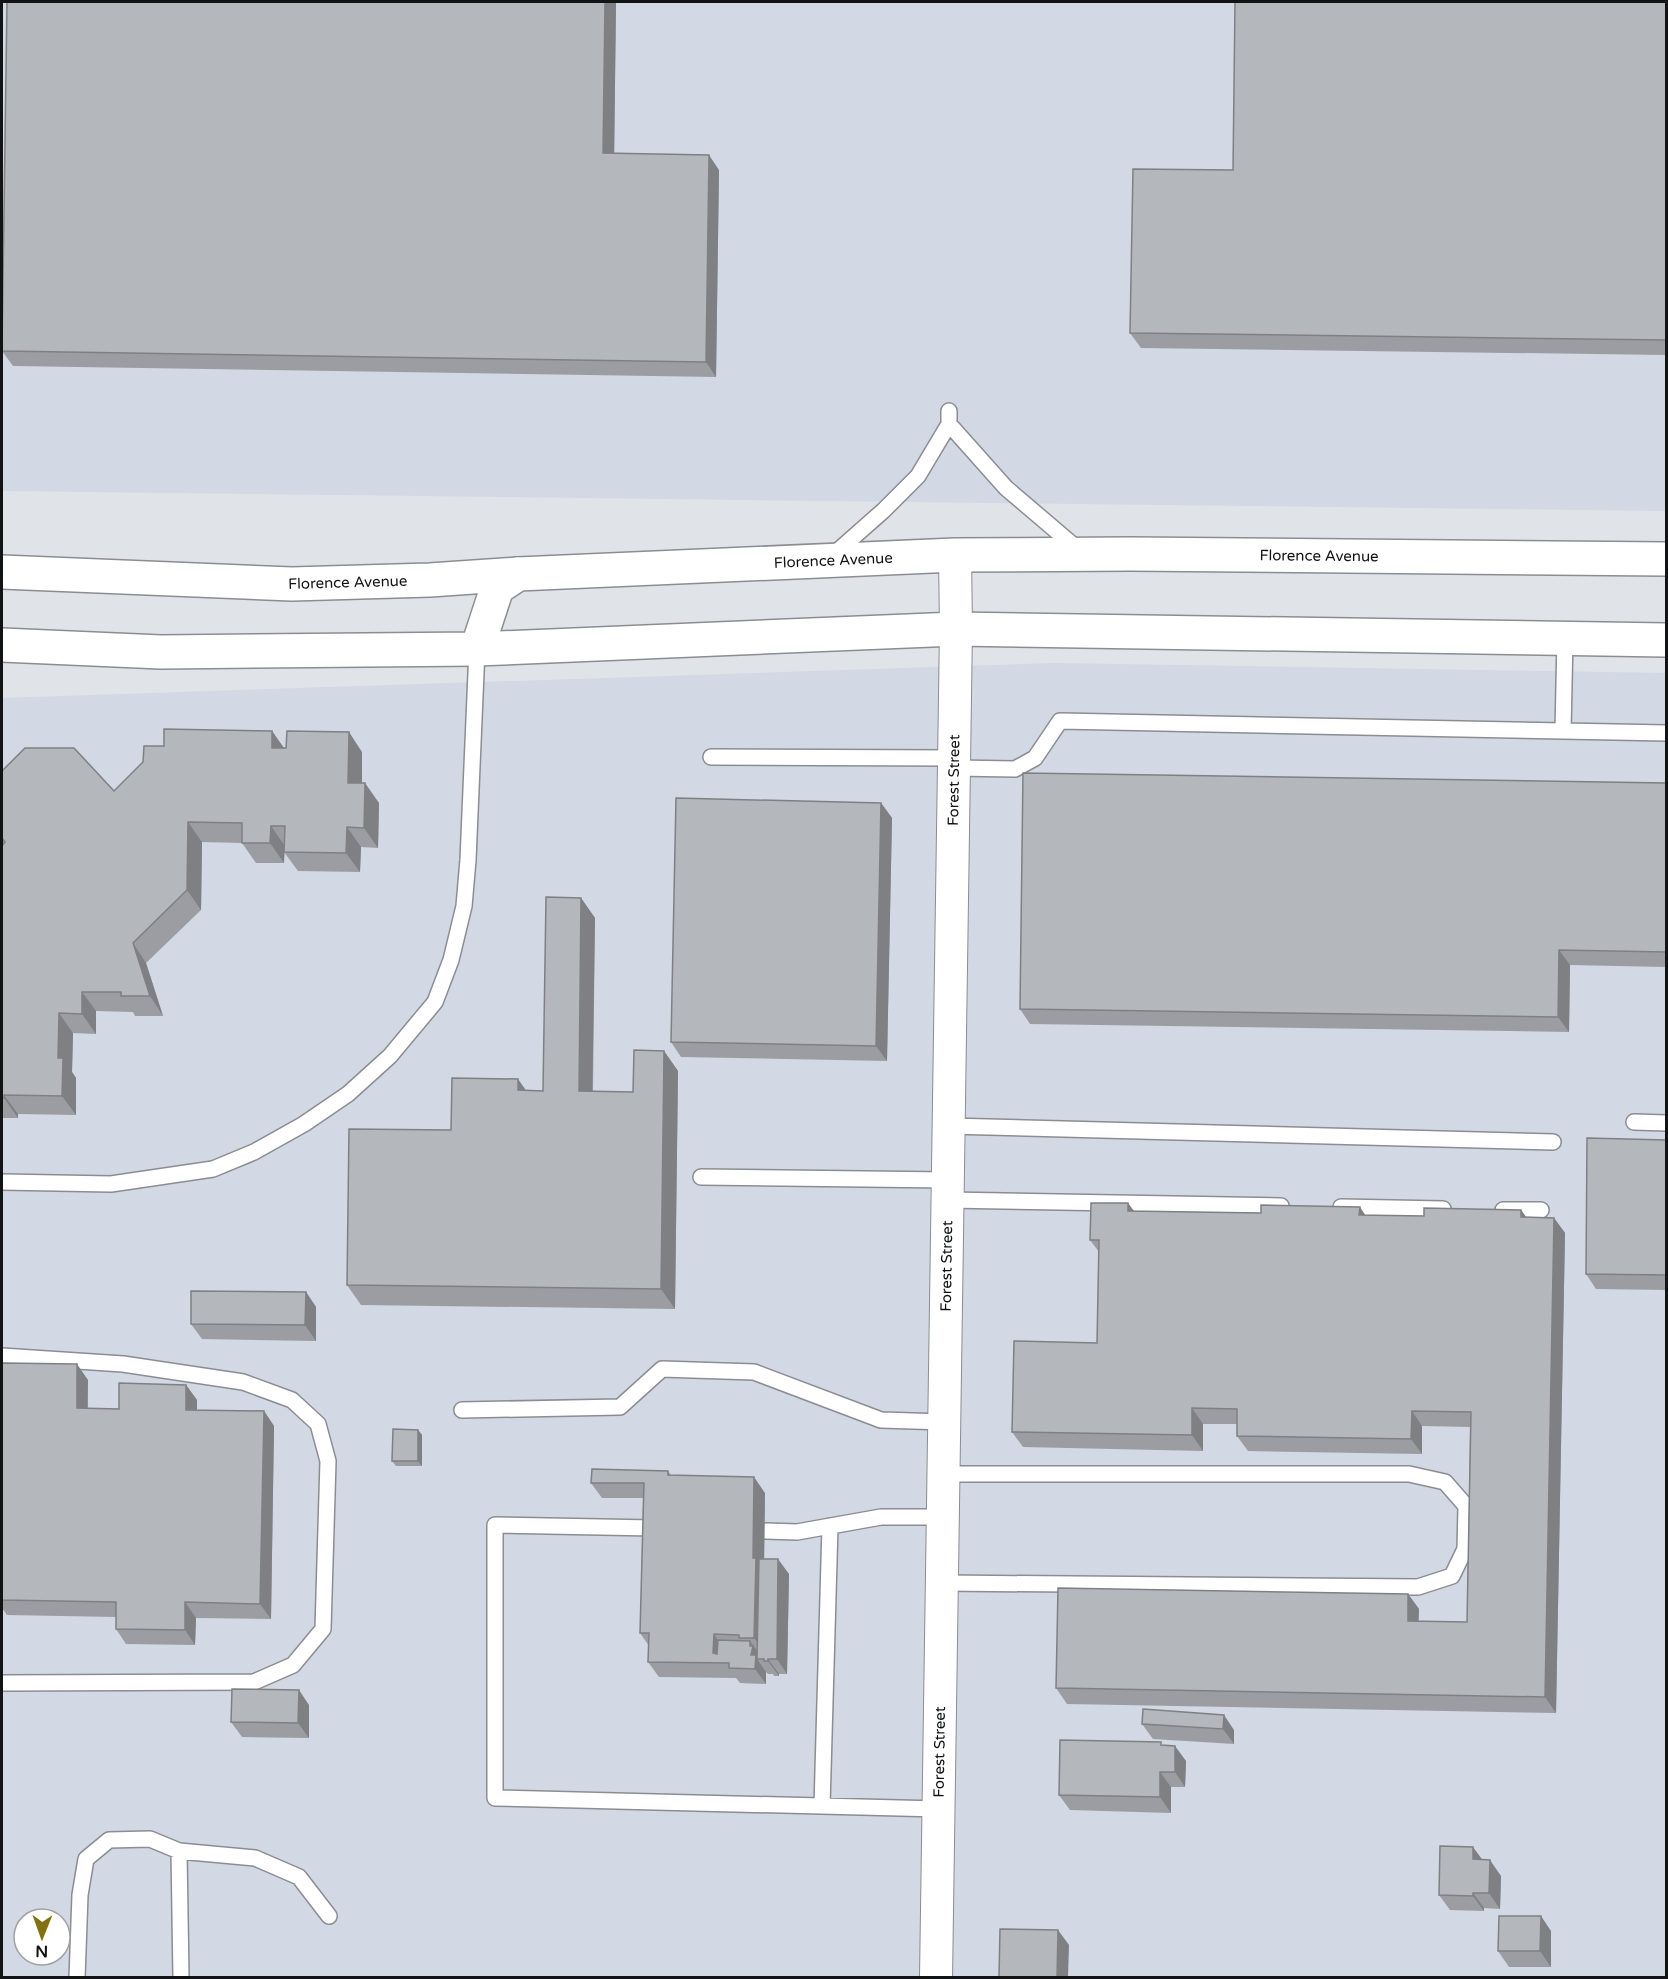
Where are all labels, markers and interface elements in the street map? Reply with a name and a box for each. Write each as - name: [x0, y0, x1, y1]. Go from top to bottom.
- street label: Florence Avenue: [1259, 546, 1379, 565]
- street label: Florence Avenue: [773, 549, 893, 572]
- street label: Florence Avenue: [288, 572, 408, 593]
- street label: Forest Street: [944, 734, 963, 826]
- street label: Forest Street: [937, 1220, 956, 1312]
- street label: Forest Street: [930, 1706, 949, 1798]
- north arrow: [12, 1907, 72, 1967]
- text: N: [35, 1941, 48, 1961]

